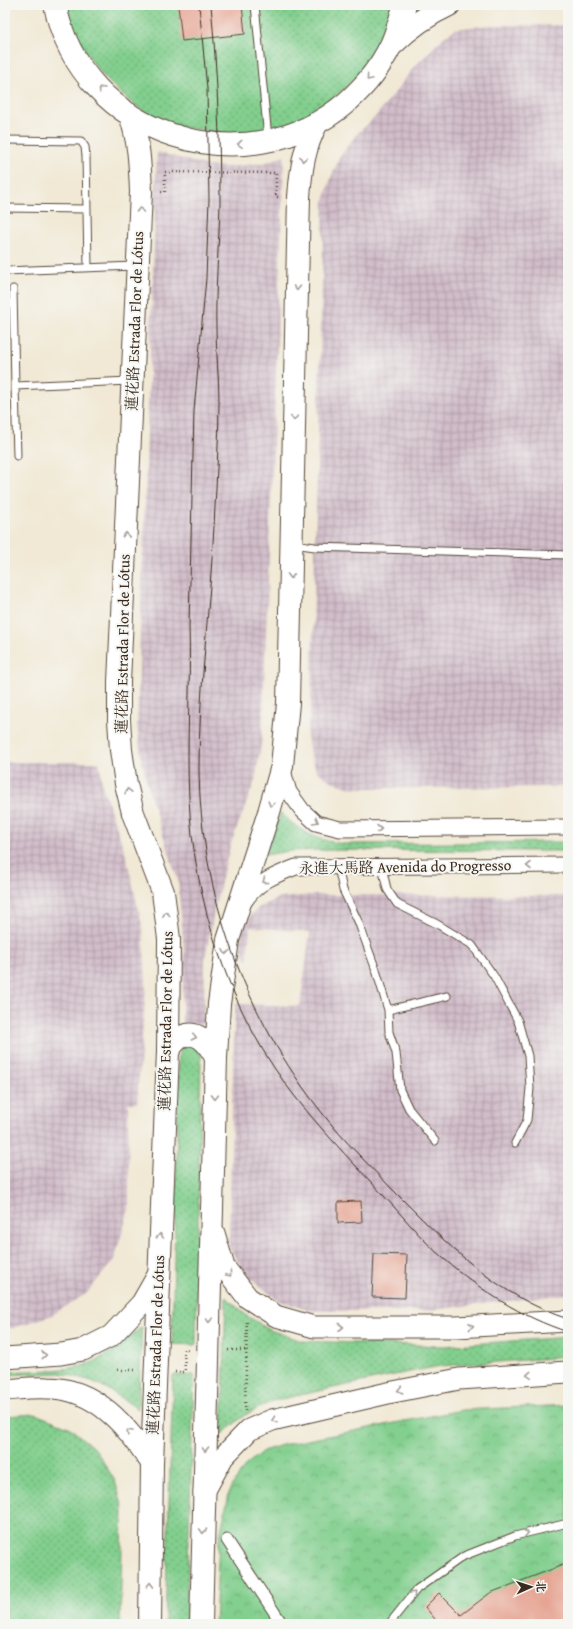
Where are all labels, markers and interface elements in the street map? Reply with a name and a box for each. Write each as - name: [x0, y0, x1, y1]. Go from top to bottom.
- one-way arrow: [367, 73, 374, 81]
- one-way arrow: [98, 87, 105, 94]
- one-way arrow: [237, 140, 243, 149]
- one-way arrow: [299, 156, 308, 162]
- one-way arrow: [135, 207, 144, 213]
- street label: 蓮花路 Estrada Flor de Lótus: [121, 231, 148, 411]
- one-way arrow: [293, 285, 301, 291]
- one-way arrow: [290, 415, 298, 421]
- one-way arrow: [121, 532, 130, 538]
- street label: 蓮花路 Estrada Flor de Lótus: [110, 554, 135, 734]
- one-way arrow: [286, 573, 295, 579]
- one-way arrow: [124, 787, 132, 794]
- one-way arrow: [267, 800, 276, 807]
- one-way arrow: [312, 817, 319, 824]
- one-way arrow: [376, 825, 382, 833]
- street label: 永進大馬路 Avenida do Progresso: [299, 854, 512, 879]
- one-way arrow: [526, 861, 532, 870]
- one-way arrow: [263, 876, 270, 883]
- one-way arrow: [162, 911, 171, 917]
- street label: 蓮花路 Estrada Flor de Lótus: [153, 931, 178, 1111]
- one-way arrow: [222, 949, 231, 955]
- one-way arrow: [190, 1032, 197, 1040]
- one-way arrow: [211, 1094, 219, 1100]
- one-way arrow: [155, 1233, 164, 1239]
- street label: 蓮花路 Estrada Flor de Lótus: [142, 1255, 169, 1435]
- one-way arrow: [225, 1269, 232, 1277]
- one-way arrow: [205, 1317, 213, 1323]
- one-way arrow: [468, 1322, 474, 1331]
- one-way arrow: [338, 1323, 344, 1331]
- one-way arrow: [41, 1351, 47, 1360]
- one-way arrow: [526, 1370, 532, 1379]
- one-way arrow: [397, 1386, 403, 1394]
- one-way arrow: [270, 1415, 277, 1423]
- one-way arrow: [127, 1430, 134, 1437]
- one-way arrow: [201, 1446, 210, 1452]
- one-way arrow: [199, 1528, 207, 1534]
- one-way arrow: [523, 1529, 530, 1538]
- north arrow: [511, 1567, 551, 1607]
- text: 北: [533, 1581, 549, 1592]
- one-way arrow: [146, 1582, 154, 1588]
- one-way arrow: [409, 1591, 416, 1598]

